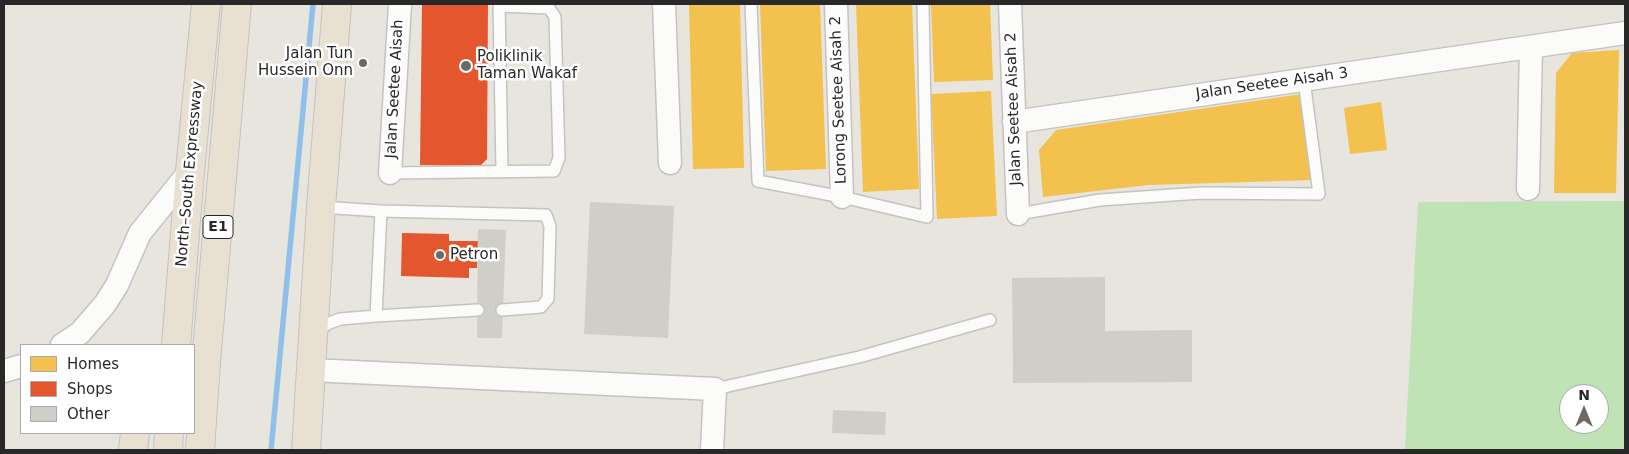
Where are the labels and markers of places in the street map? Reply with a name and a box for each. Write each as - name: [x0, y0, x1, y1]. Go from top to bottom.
- place label: Jalan Tun Hussein Onn: [258, 45, 353, 80]
- place label: Poliklinik Taman Wakaf: [477, 48, 577, 83]
- marker: Jalan Tun Hussein Onn: [357, 57, 369, 69]
- marker: Poliklinik Taman Wakaf: [459, 59, 473, 73]
- place label: Petron: [450, 246, 498, 264]
- marker: Petron: [434, 249, 446, 261]

